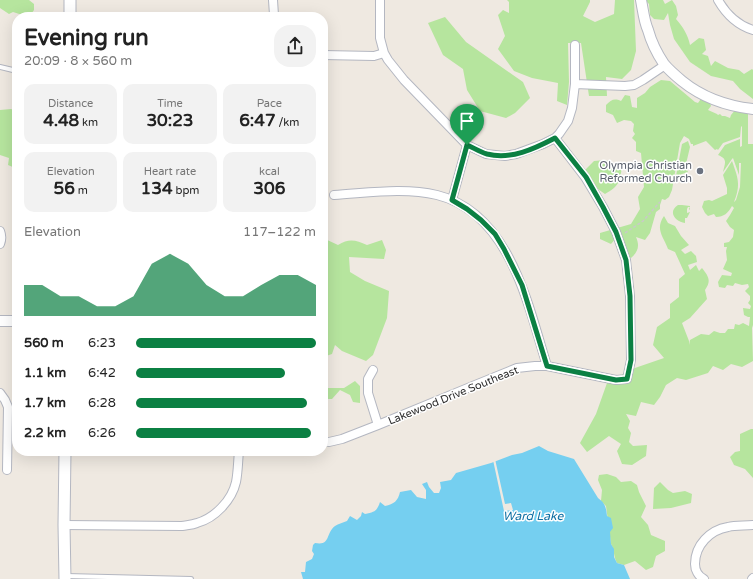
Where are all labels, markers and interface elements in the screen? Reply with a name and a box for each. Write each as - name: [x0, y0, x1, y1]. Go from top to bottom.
- text: Evening run: [24, 25, 149, 51]
- button: share: [274, 25, 316, 67]
- text: 20:09 · 8 × 560 m: [24, 53, 132, 69]
- text: Distance: [48, 97, 93, 110]
- text: Time: [157, 97, 183, 110]
- text: Pace: [257, 97, 282, 110]
- pin: [450, 104, 484, 145]
- text: 4.48: [43, 110, 79, 131]
- text: 30:23: [146, 110, 194, 131]
- text: 6:47: [239, 110, 276, 131]
- icon: arrive: [456, 110, 478, 132]
- text: km: [79, 116, 98, 129]
- text: /km: [276, 116, 299, 129]
- place label: Olympia Christian Reformed Church: [599, 159, 692, 185]
- text: Elevation: [47, 165, 95, 178]
- text: Heart rate: [144, 165, 196, 178]
- text: kcal: [259, 165, 280, 178]
- marker: Olympia Christian Reformed Church: [695, 166, 705, 176]
- text: 56: [54, 178, 75, 199]
- text: 134: [141, 178, 173, 199]
- text: 306: [253, 178, 285, 199]
- text: m: [75, 184, 88, 197]
- text: bpm: [173, 184, 199, 197]
- text: Elevation: [24, 224, 81, 240]
- text: 117–122 m: [243, 224, 316, 240]
- text: 560 m: [24, 335, 64, 351]
- text: 6:23: [88, 335, 116, 351]
- street label: Lakewood Drive Southeast: [386, 363, 520, 428]
- text: 1.1 km: [24, 365, 66, 381]
- text: 6:42: [88, 365, 116, 381]
- text: 1.7 km: [24, 395, 66, 411]
- text: 6:28: [88, 395, 116, 411]
- text: 2.2 km: [24, 425, 66, 441]
- text: 6:26: [88, 425, 116, 441]
- water label: Ward Lake: [503, 509, 564, 523]

